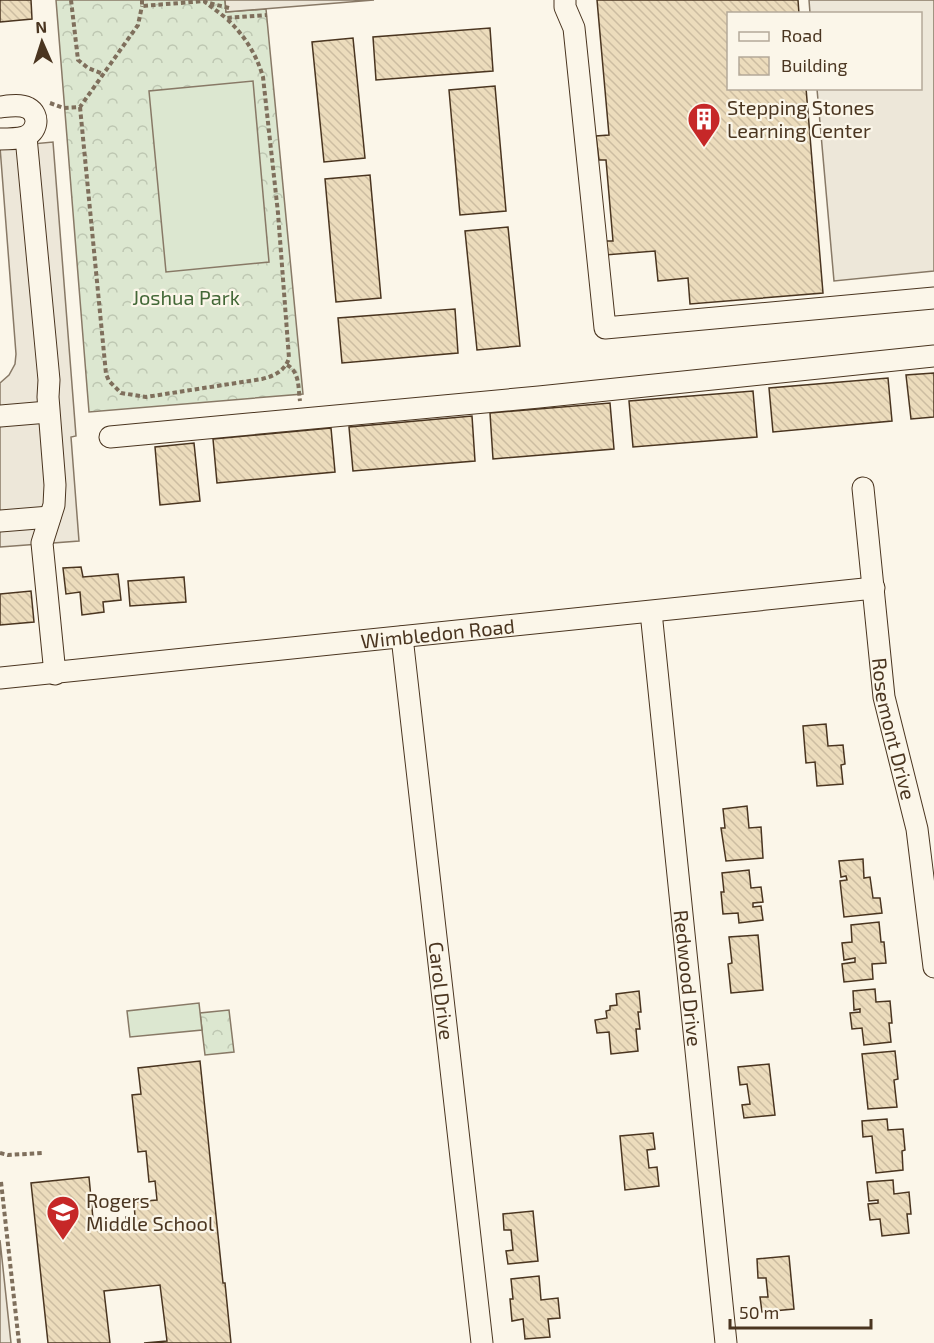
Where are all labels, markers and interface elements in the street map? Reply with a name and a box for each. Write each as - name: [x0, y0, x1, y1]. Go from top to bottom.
- north arrow: [12, 12, 72, 72]
- legend: [727, 12, 922, 90]
- text: N: [35, 17, 47, 36]
- text: Road: [781, 24, 822, 46]
- text: Building: [781, 54, 848, 76]
- place label: Stepping Stones Learning Center: [727, 95, 874, 142]
- building icon: Stepping Stones Learning Center: [686, 101, 722, 148]
- park label: Joshua Park: [132, 285, 240, 309]
- street label: Wimbledon Road: [360, 613, 516, 653]
- street label: Rosemont Drive: [868, 657, 921, 802]
- street label: Redwood Drive: [670, 909, 707, 1047]
- street label: Carol Drive: [425, 940, 460, 1041]
- place label: Rogers Middle School: [86, 1188, 214, 1235]
- school or university icon: Rogers Middle School: [45, 1194, 81, 1241]
- scale bar: [730, 1292, 871, 1330]
- text: 50 m: [739, 1301, 779, 1323]

